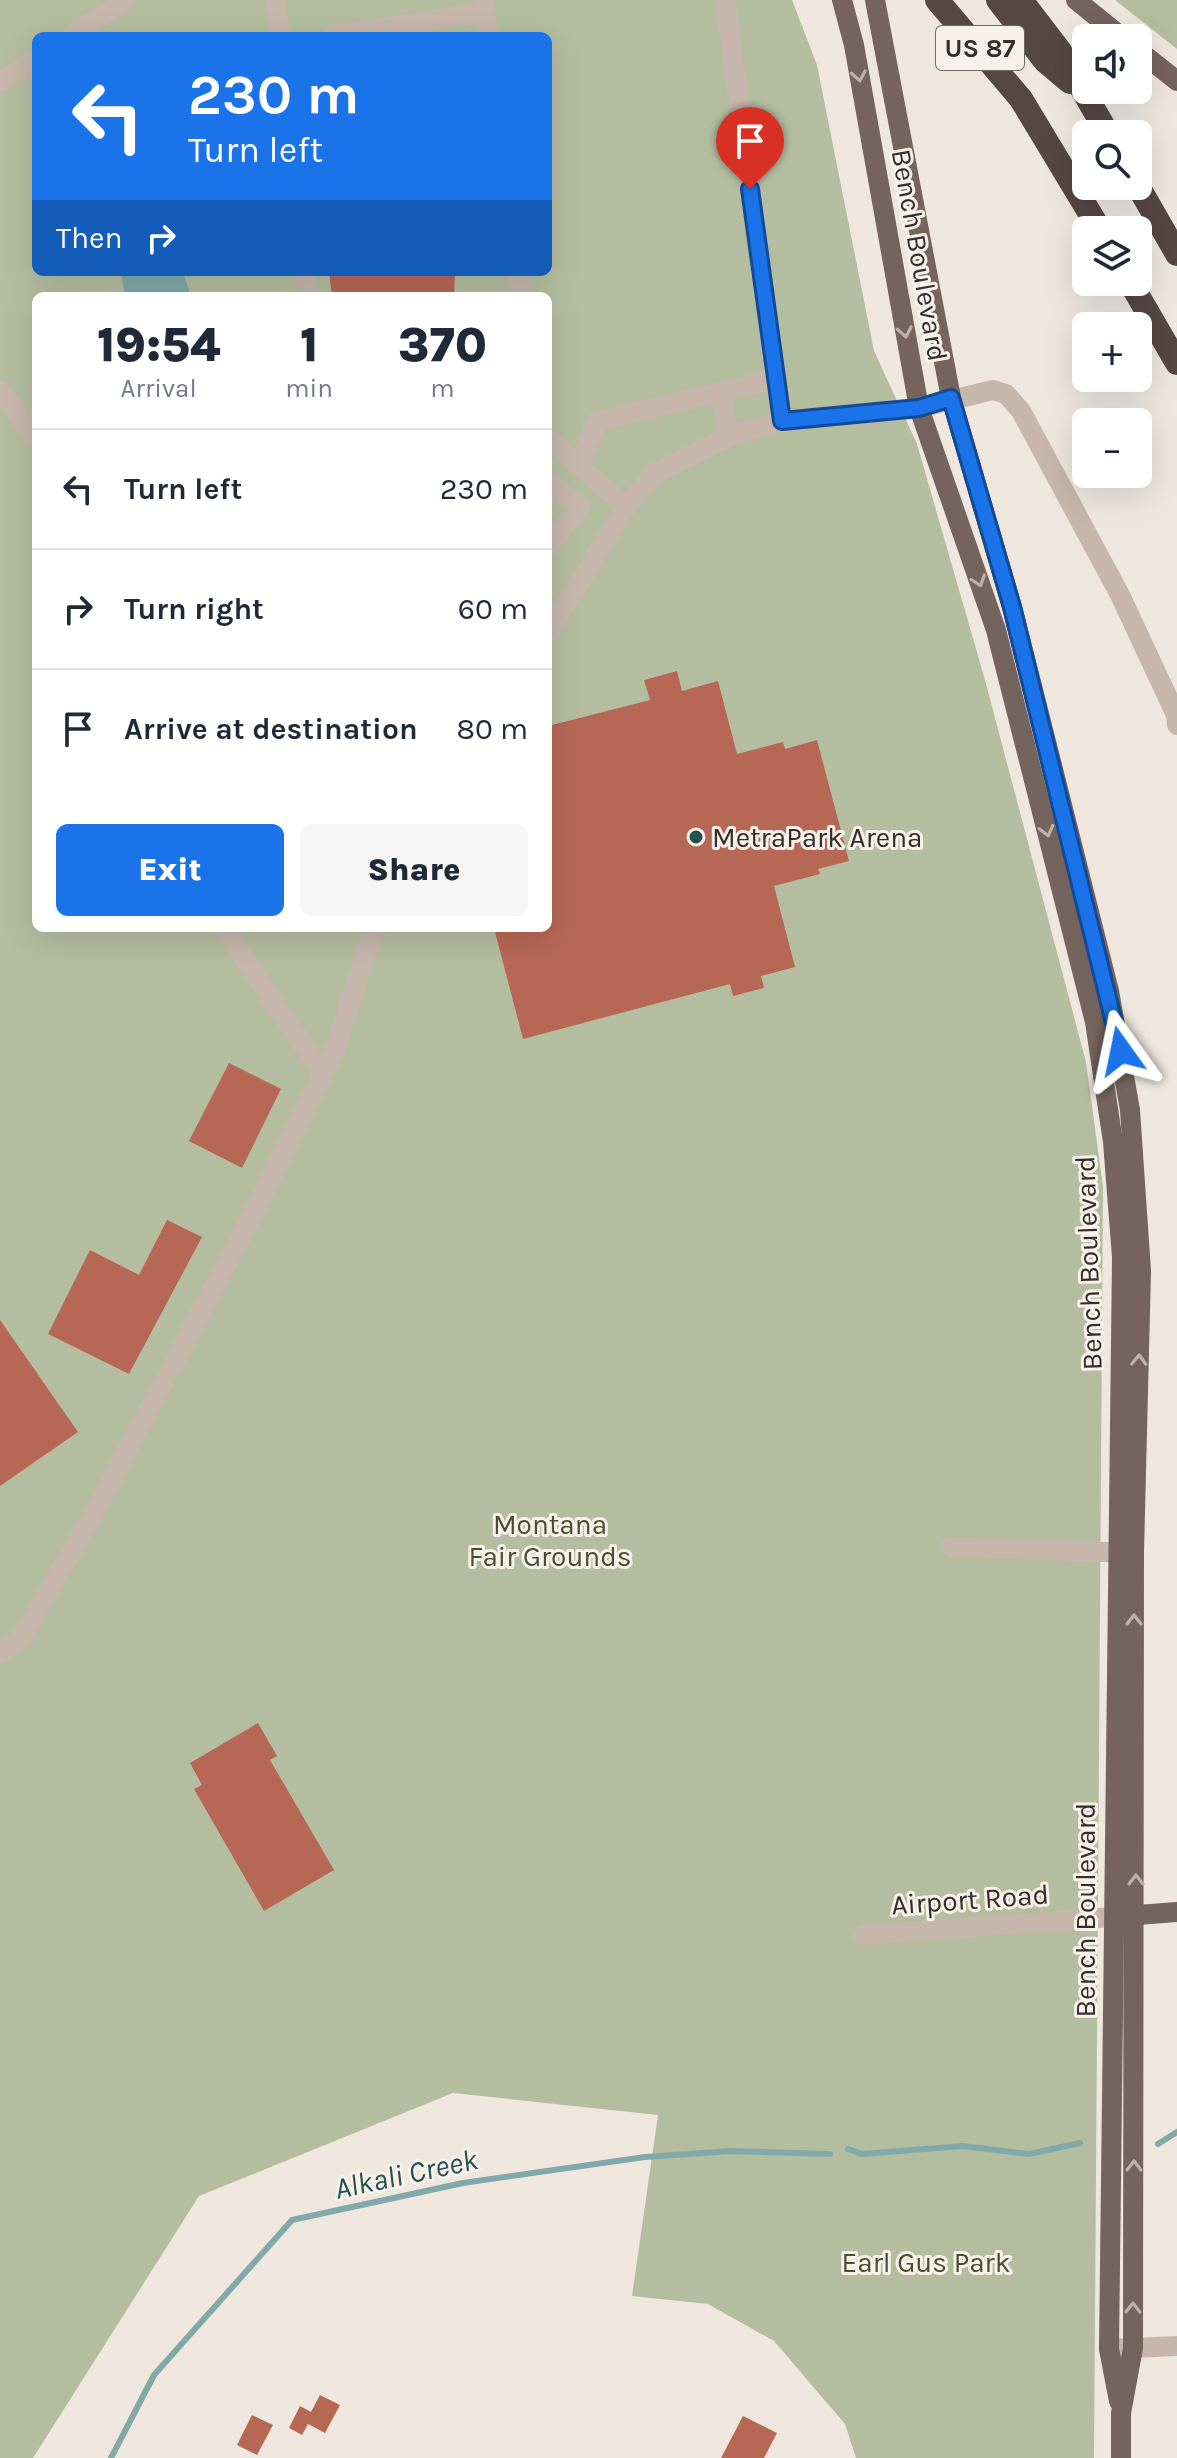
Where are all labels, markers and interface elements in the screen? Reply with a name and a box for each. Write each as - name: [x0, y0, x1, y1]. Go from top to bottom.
- map controls: [1072, 24, 1152, 488]
- button: sound: [1072, 24, 1152, 104]
- road number: US 87: [936, 26, 1024, 70]
- text: 230 m: [188, 62, 359, 127]
- icon: left: [56, 64, 160, 168]
- one-way arrow: [850, 69, 867, 83]
- pin: [716, 107, 784, 189]
- icon: arrive: [728, 119, 772, 163]
- button: search: [1072, 120, 1152, 200]
- text: Turn left: [188, 129, 323, 171]
- street label: Bench Boulevard: [885, 146, 954, 364]
- icon: right: [139, 216, 183, 260]
- button: layers: [1072, 216, 1152, 296]
- text: Then: [56, 220, 123, 256]
- button: +: [1072, 312, 1152, 392]
- text: 19:54: [97, 317, 220, 373]
- text: 1: [300, 317, 318, 373]
- text: 370: [398, 317, 487, 373]
- one-way arrow: [896, 325, 913, 339]
- text: Arrival: [121, 373, 197, 404]
- text: min: [285, 373, 333, 404]
- text: m: [430, 373, 455, 404]
- button: −: [1072, 408, 1152, 488]
- icon: left: [56, 467, 100, 511]
- text: Turn left: [124, 471, 242, 507]
- text: 230 m: [440, 471, 528, 507]
- one-way arrow: [969, 573, 985, 587]
- icon: right: [56, 587, 100, 631]
- text: Turn right: [124, 591, 264, 627]
- text: 60 m: [458, 591, 528, 627]
- icon: arrive: [56, 707, 100, 751]
- text: Arrive at destination: [124, 711, 418, 747]
- text: 80 m: [457, 711, 528, 747]
- place label: MetraPark Arena: [712, 821, 923, 854]
- button: Exit: [56, 824, 284, 916]
- button: Share: [300, 824, 528, 916]
- one-way arrow: [1037, 824, 1054, 838]
- marker: MetraPark Arena: [687, 828, 705, 846]
- position arrow: [1079, 1009, 1163, 1093]
- street label: Bench Boulevard: [1068, 1155, 1109, 1371]
- one-way arrow: [1130, 1353, 1148, 1366]
- park label: Montana Fair Grounds: [468, 1508, 632, 1573]
- one-way arrow: [1125, 1613, 1143, 1626]
- street label: Bench Boulevard: [1069, 1803, 1102, 2017]
- one-way arrow: [1127, 1873, 1145, 1886]
- street label: Airport Road: [890, 1878, 1050, 1921]
- water label: Alkali Creek: [331, 2141, 482, 2207]
- one-way arrow: [1125, 2159, 1143, 2172]
- park label: Earl Gus Park: [842, 2246, 1010, 2279]
- one-way arrow: [1124, 2301, 1142, 2314]

